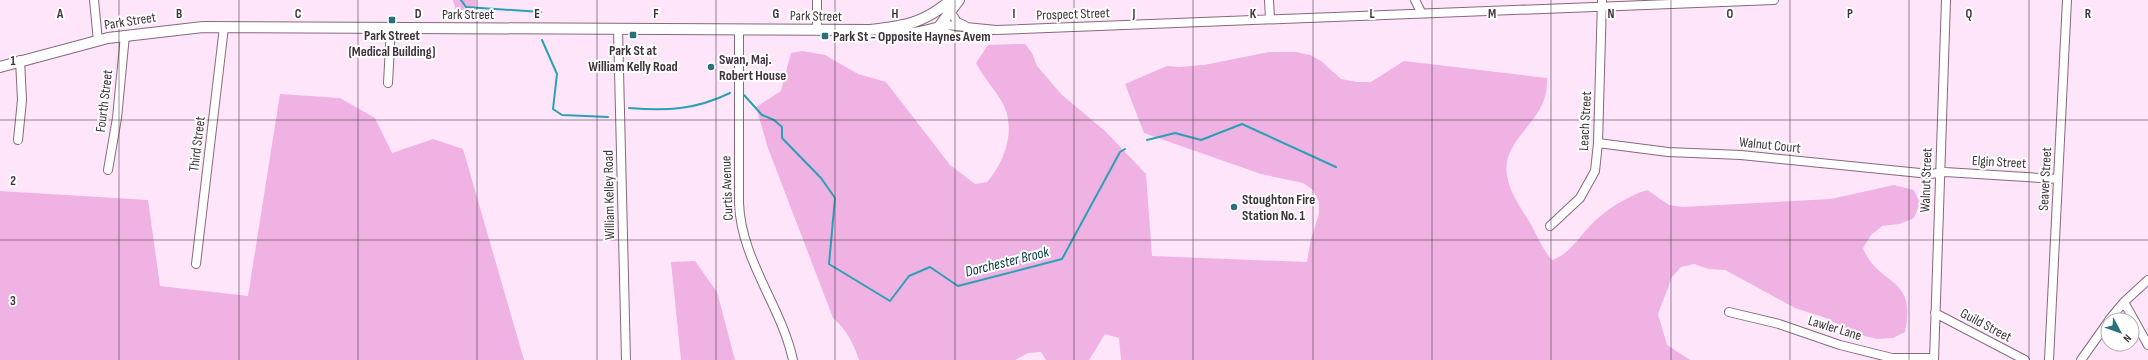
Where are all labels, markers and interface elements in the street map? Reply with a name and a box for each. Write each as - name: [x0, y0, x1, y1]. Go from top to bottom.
- street label: Prospect Street: [1036, 4, 1110, 24]
- text: A: [56, 6, 64, 22]
- text: B: [176, 6, 182, 22]
- text: C: [295, 6, 302, 22]
- text: D: [415, 6, 422, 22]
- street label: Park Street: [442, 6, 494, 23]
- text: E: [534, 6, 540, 22]
- text: F: [653, 6, 659, 22]
- text: G: [773, 6, 780, 22]
- text: H: [892, 6, 899, 22]
- text: I: [1013, 6, 1016, 22]
- text: J: [1132, 6, 1136, 22]
- text: K: [1250, 6, 1257, 22]
- text: L: [1369, 6, 1375, 22]
- text: M: [1488, 6, 1496, 22]
- text: N: [1608, 6, 1615, 22]
- text: O: [1727, 6, 1734, 22]
- text: P: [1847, 6, 1853, 22]
- text: Q: [1966, 6, 1973, 22]
- text: R: [2085, 6, 2092, 22]
- street label: Park Street: [790, 7, 842, 25]
- street label: Park Street: [103, 9, 157, 33]
- marker: Park Street (Medical Building): [387, 15, 397, 25]
- place label: Park Street (Medical Building): [349, 27, 435, 60]
- place label: Park St - Opposite Haynes Avem: [833, 28, 990, 45]
- marker: Park St at William Kelly Road: [628, 30, 638, 40]
- marker: Park St - Opposite Haynes Avem: [820, 31, 830, 41]
- place label: Park St at William Kelly Road: [588, 42, 678, 75]
- place label: Swan, Maj. Robert House: [719, 51, 786, 84]
- text: 1: [10, 53, 16, 69]
- marker: Swan, Maj. Robert House: [706, 62, 716, 72]
- street label: Fourth Street: [92, 69, 116, 133]
- street label: Leach Street: [1575, 91, 1595, 151]
- street label: Third Street: [185, 115, 209, 173]
- street label: Walnut Court: [1738, 133, 1802, 157]
- street label: Walnut Street: [1916, 147, 1936, 213]
- street label: Seaver Street: [2035, 147, 2055, 211]
- street label: William Kelley Road: [600, 150, 618, 240]
- street label: Elgin Street: [1971, 152, 2027, 172]
- street label: Curtis Avenue: [717, 155, 737, 221]
- text: 2: [10, 173, 16, 189]
- place label: Stoughton Fire Station No. 1: [1242, 191, 1315, 224]
- marker: Stoughton Fire Station No. 1: [1229, 202, 1239, 212]
- water label: Dorchester Brook: [963, 242, 1051, 282]
- text: 3: [10, 293, 16, 309]
- street label: Guild Street: [1957, 304, 2015, 346]
- street label: Lawler Lane: [1806, 312, 1864, 344]
- north arrow: [2100, 312, 2140, 352]
- text: N: [2120, 332, 2134, 345]

